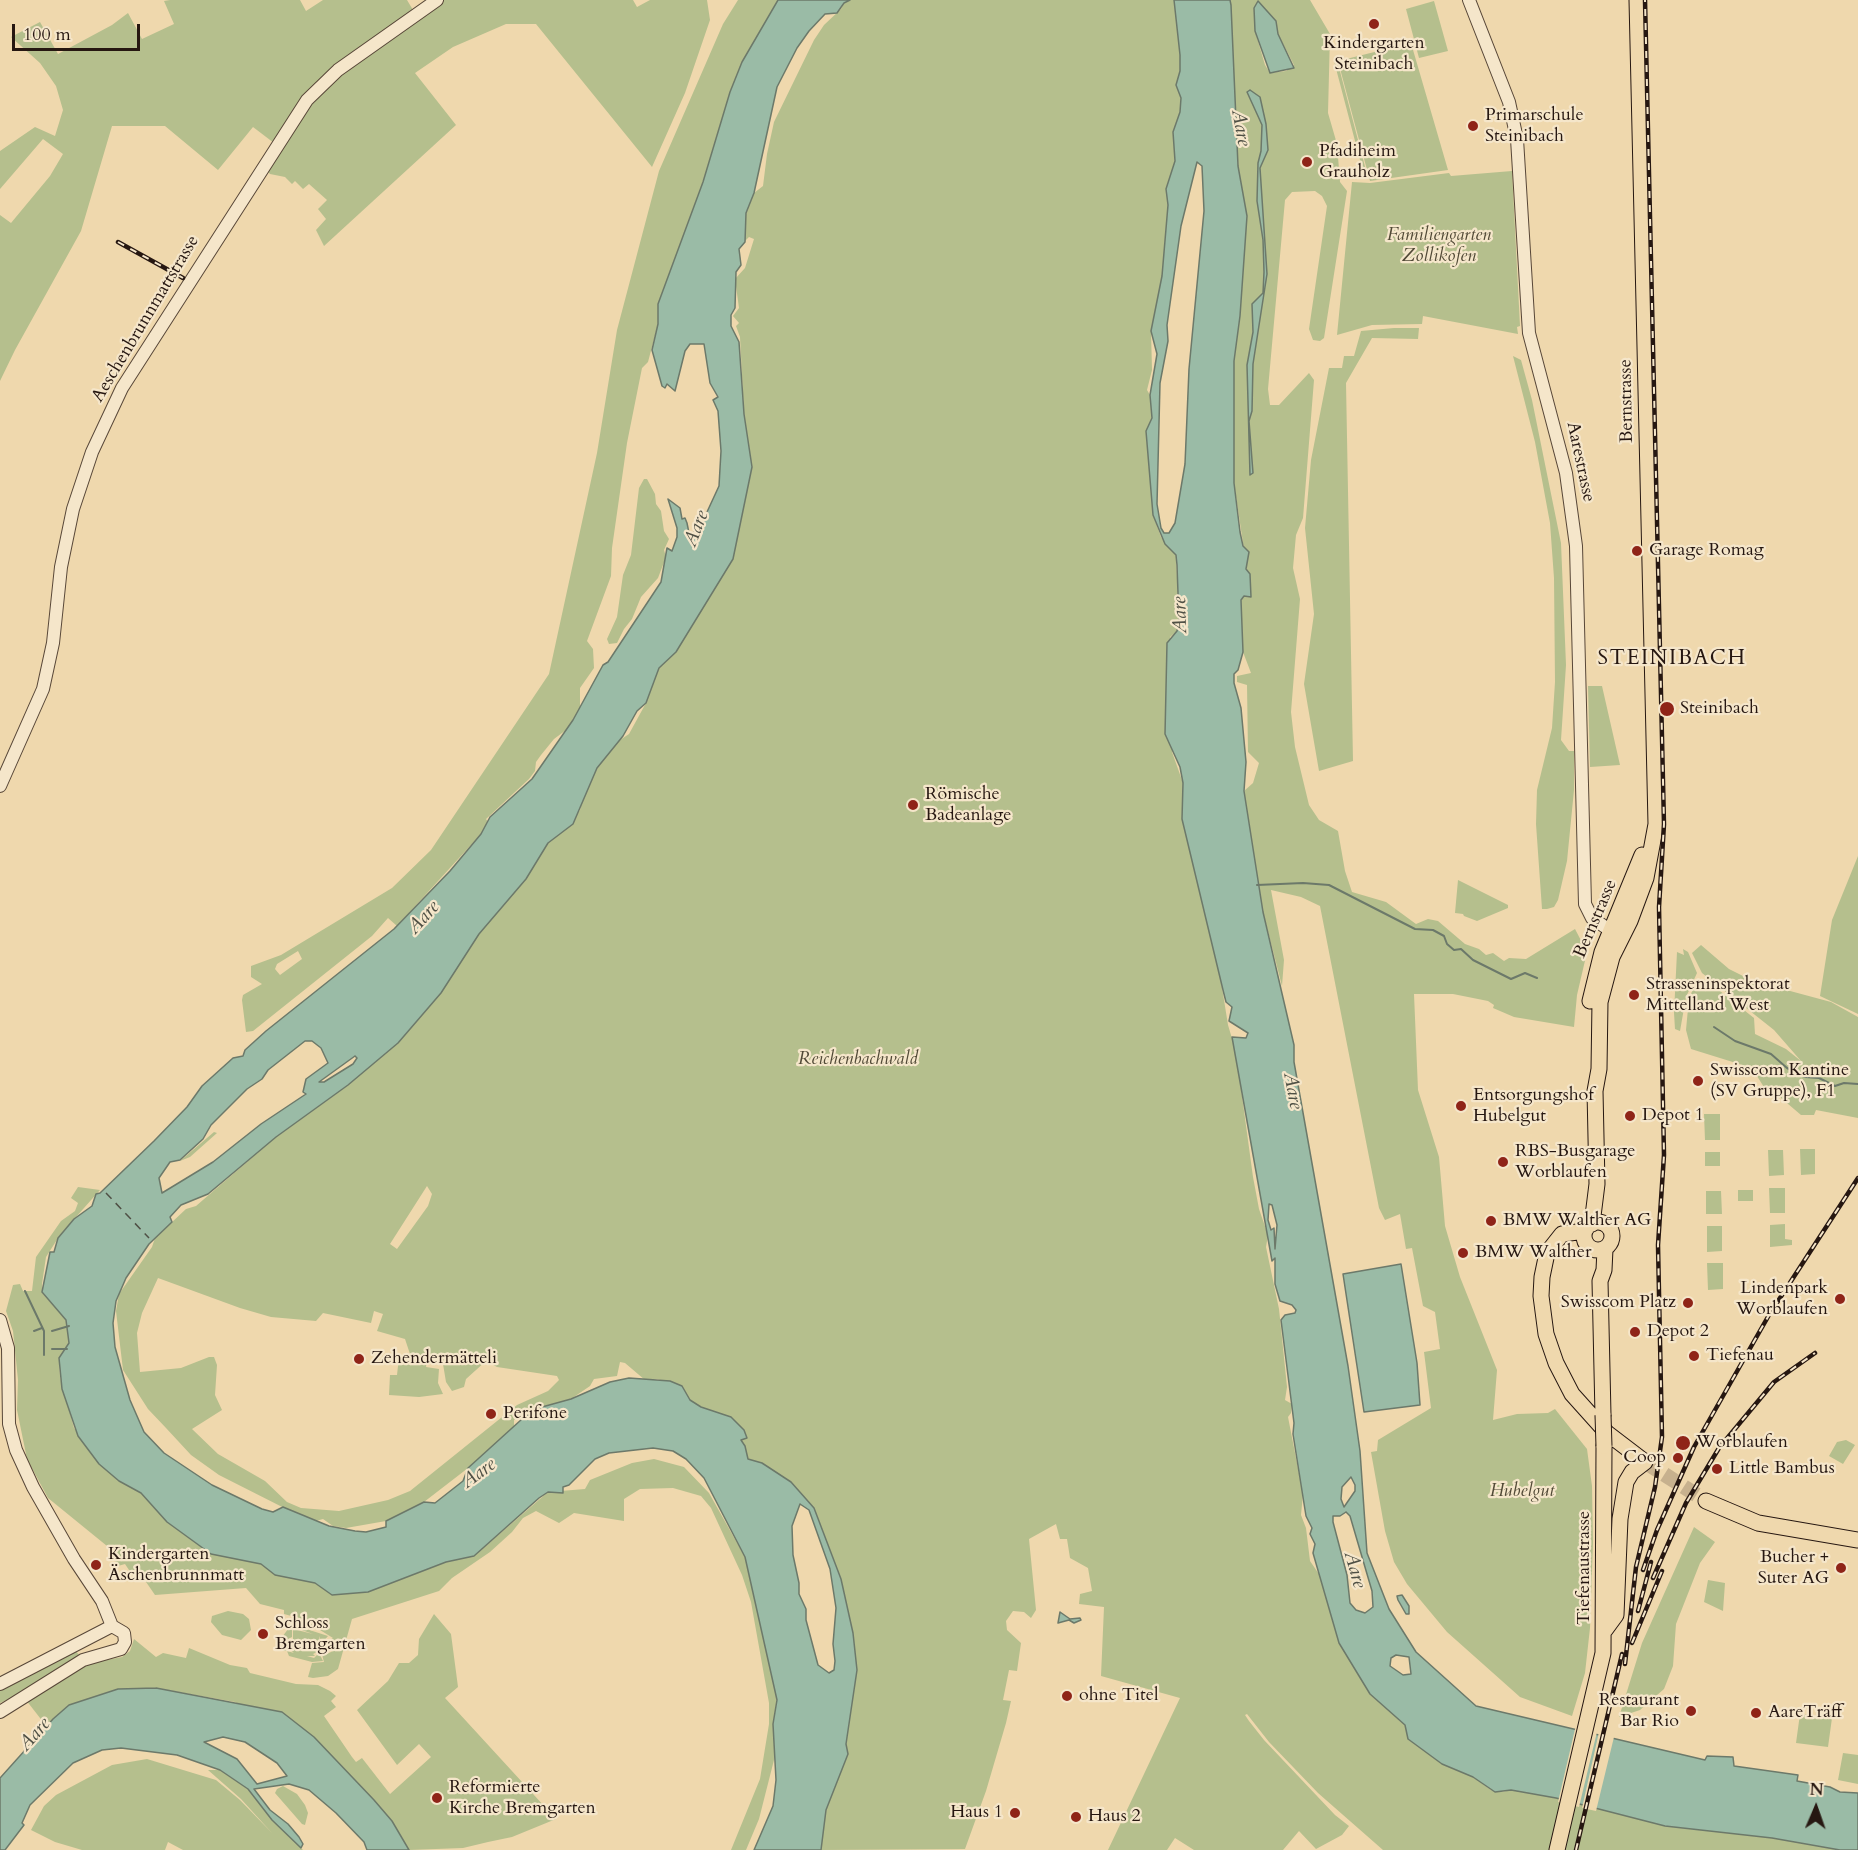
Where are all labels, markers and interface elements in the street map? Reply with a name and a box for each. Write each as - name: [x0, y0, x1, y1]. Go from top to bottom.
- scale bar: [15, 12, 142, 50]
- marker: Kindergarten Steinibach: [1367, 17, 1381, 31]
- text: 100 m: [23, 22, 71, 47]
- place label: Kindergarten Steinibach: [1323, 33, 1425, 76]
- place label: Primarschule Steinibach: [1485, 105, 1584, 148]
- water label: Aare: [1225, 107, 1255, 149]
- marker: Primarschule Steinibach: [1466, 119, 1480, 133]
- place label: Pfadiheim Grauholz: [1319, 141, 1396, 184]
- marker: Pfadiheim Grauholz: [1300, 155, 1314, 169]
- park label: Familiengarten Zollikofen: [1387, 225, 1491, 268]
- street label: Aeschenbrunnmattstrasse: [88, 232, 204, 406]
- street label: Bernstrasse: [1615, 359, 1639, 443]
- street label: Aarestrasse: [1561, 420, 1599, 504]
- water label: Aare: [679, 507, 715, 551]
- place label: Garage Romag: [1649, 540, 1764, 562]
- marker: Garage Romag: [1630, 544, 1644, 558]
- water label: Aare: [1168, 596, 1194, 634]
- district label: STEINIBACH: [1598, 646, 1746, 672]
- place label: Steinibach: [1680, 698, 1759, 720]
- marker: Steinibach: [1658, 700, 1676, 718]
- place label: Römische Badeanlage: [925, 784, 1011, 826]
- marker: Römische Badeanlage: [906, 798, 920, 812]
- street label: Bernstrasse: [1570, 876, 1622, 962]
- water label: Aare: [403, 896, 445, 940]
- place label: Strasseninspektorat Mittelland West: [1646, 974, 1790, 1016]
- marker: Strasseninspektorat Mittelland West: [1627, 988, 1641, 1002]
- park label: Reichenbachwald: [798, 1049, 918, 1071]
- place label: Swisscom Kantine (SV Gruppe), F1: [1710, 1060, 1849, 1102]
- water label: Aare: [1277, 1070, 1307, 1112]
- marker: Swisscom Kantine (SV Gruppe), F1: [1691, 1074, 1705, 1088]
- place label: Entsorgungshof Hubelgut: [1473, 1085, 1594, 1128]
- marker: Entsorgungshof Hubelgut: [1454, 1099, 1468, 1113]
- place label: Depot 1: [1642, 1105, 1704, 1127]
- marker: Depot 1: [1623, 1109, 1637, 1123]
- place label: RBS-Busgarage Worblaufen: [1515, 1141, 1635, 1184]
- marker: RBS-Busgarage Worblaufen: [1496, 1155, 1510, 1169]
- place label: BMW Walther AG: [1503, 1210, 1651, 1232]
- marker: BMW Walther AG: [1484, 1214, 1498, 1228]
- place label: BMW Walther: [1475, 1242, 1591, 1264]
- marker: BMW Walther: [1456, 1246, 1470, 1260]
- place label: Lindenpark Worblaufen: [1736, 1278, 1828, 1320]
- place label: Swisscom Platz: [1561, 1292, 1676, 1314]
- marker: Lindenpark Worblaufen: [1833, 1292, 1847, 1306]
- marker: Swisscom Platz: [1681, 1296, 1695, 1310]
- place label: Depot 2: [1647, 1321, 1709, 1343]
- marker: Depot 2: [1628, 1325, 1642, 1339]
- place label: Tiefenau: [1706, 1345, 1774, 1367]
- place label: Zehendermätteli: [371, 1348, 497, 1370]
- marker: Tiefenau: [1687, 1349, 1701, 1363]
- marker: Zehendermätteli: [352, 1352, 366, 1366]
- place label: Perifone: [503, 1403, 567, 1425]
- marker: Perifone: [484, 1407, 498, 1421]
- place label: Worblaufen: [1696, 1432, 1788, 1454]
- marker: Worblaufen: [1674, 1434, 1692, 1452]
- place label: Coop: [1623, 1447, 1666, 1469]
- marker: Coop: [1671, 1451, 1685, 1465]
- water label: Aare: [457, 1453, 501, 1495]
- place label: Little Bambus: [1729, 1458, 1835, 1480]
- marker: Little Bambus: [1710, 1462, 1724, 1476]
- park label: Hubelgut: [1490, 1481, 1554, 1503]
- street label: Tiefenaustrasse: [1574, 1511, 1596, 1625]
- place label: Kindergarten Äschenbrunnmatt: [108, 1544, 244, 1586]
- place label: Bucher + Suter AG: [1758, 1547, 1829, 1590]
- water label: Aare: [1337, 1549, 1371, 1591]
- marker: Kindergarten Äschenbrunnmatt: [89, 1558, 103, 1572]
- marker: Bucher + Suter AG: [1834, 1561, 1848, 1575]
- place label: Schloss Bremgarten: [275, 1613, 366, 1656]
- marker: Schloss Bremgarten: [256, 1627, 270, 1641]
- place label: ohne Titel: [1079, 1685, 1159, 1707]
- marker: ohne Titel: [1060, 1689, 1074, 1703]
- place label: Restaurant Bar Rio: [1599, 1690, 1679, 1732]
- place label: AareTräff: [1768, 1702, 1842, 1724]
- marker: Restaurant Bar Rio: [1684, 1704, 1698, 1718]
- marker: AareTräff: [1749, 1706, 1763, 1720]
- water label: Aare: [14, 1713, 56, 1757]
- place label: Reformierte Kirche Bremgarten: [449, 1777, 596, 1820]
- north arrow: [1786, 1778, 1846, 1838]
- text: N: [1809, 1779, 1824, 1801]
- marker: Reformierte Kirche Bremgarten: [430, 1791, 444, 1805]
- place label: Haus 1: [950, 1802, 1003, 1824]
- marker: Haus 1: [1008, 1806, 1022, 1820]
- place label: Haus 2: [1088, 1806, 1141, 1828]
- marker: Haus 2: [1069, 1810, 1083, 1824]

